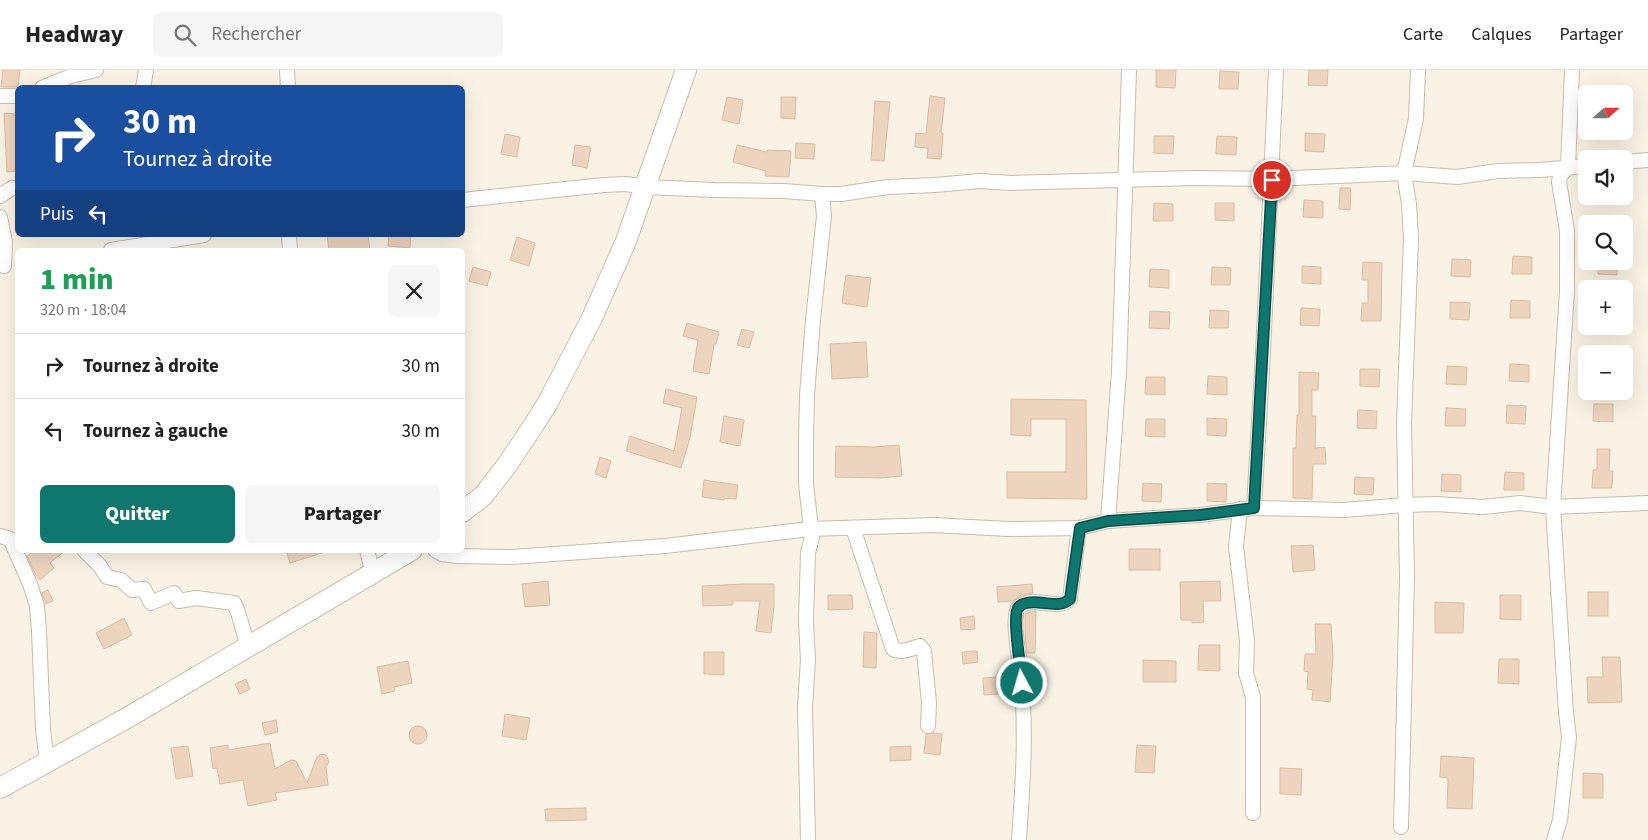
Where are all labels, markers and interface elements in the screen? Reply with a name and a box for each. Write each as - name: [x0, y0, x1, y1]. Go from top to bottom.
- search box: [153, 12, 503, 57]
- text: Headway: [25, 17, 123, 52]
- icon: search: [171, 21, 199, 49]
- text: Rechercher: [211, 21, 301, 48]
- text: Carte: [1403, 22, 1443, 47]
- text: Calques: [1471, 22, 1531, 47]
- text: Partager: [1559, 22, 1623, 47]
- north arrow: [1578, 85, 1632, 140]
- map controls: [1578, 85, 1633, 400]
- text: 30 m: [123, 97, 197, 147]
- icon: right: [40, 105, 105, 170]
- text: Tournez à droite: [123, 143, 272, 175]
- button: sound: [1578, 150, 1633, 205]
- pin: [1251, 159, 1293, 201]
- icon: arrive: [1258, 166, 1286, 194]
- icon: left: [84, 200, 112, 228]
- text: Puis: [40, 201, 74, 228]
- button: search: [1578, 215, 1633, 270]
- text: 1 min: [40, 258, 114, 301]
- button: close: [388, 265, 440, 317]
- button: +: [1578, 280, 1633, 335]
- text: 320 m · 18:04: [40, 299, 127, 321]
- button: −: [1578, 345, 1633, 400]
- icon: right: [40, 352, 68, 380]
- text: Tournez à droite: [83, 353, 219, 380]
- text: 30 m: [402, 353, 440, 380]
- icon: left: [40, 417, 68, 445]
- text: Tournez à gauche: [83, 418, 228, 445]
- text: 30 m: [402, 418, 440, 445]
- button: Quitter: [40, 485, 235, 543]
- button: Partager: [245, 485, 440, 543]
- position arrow: [995, 656, 1047, 708]

